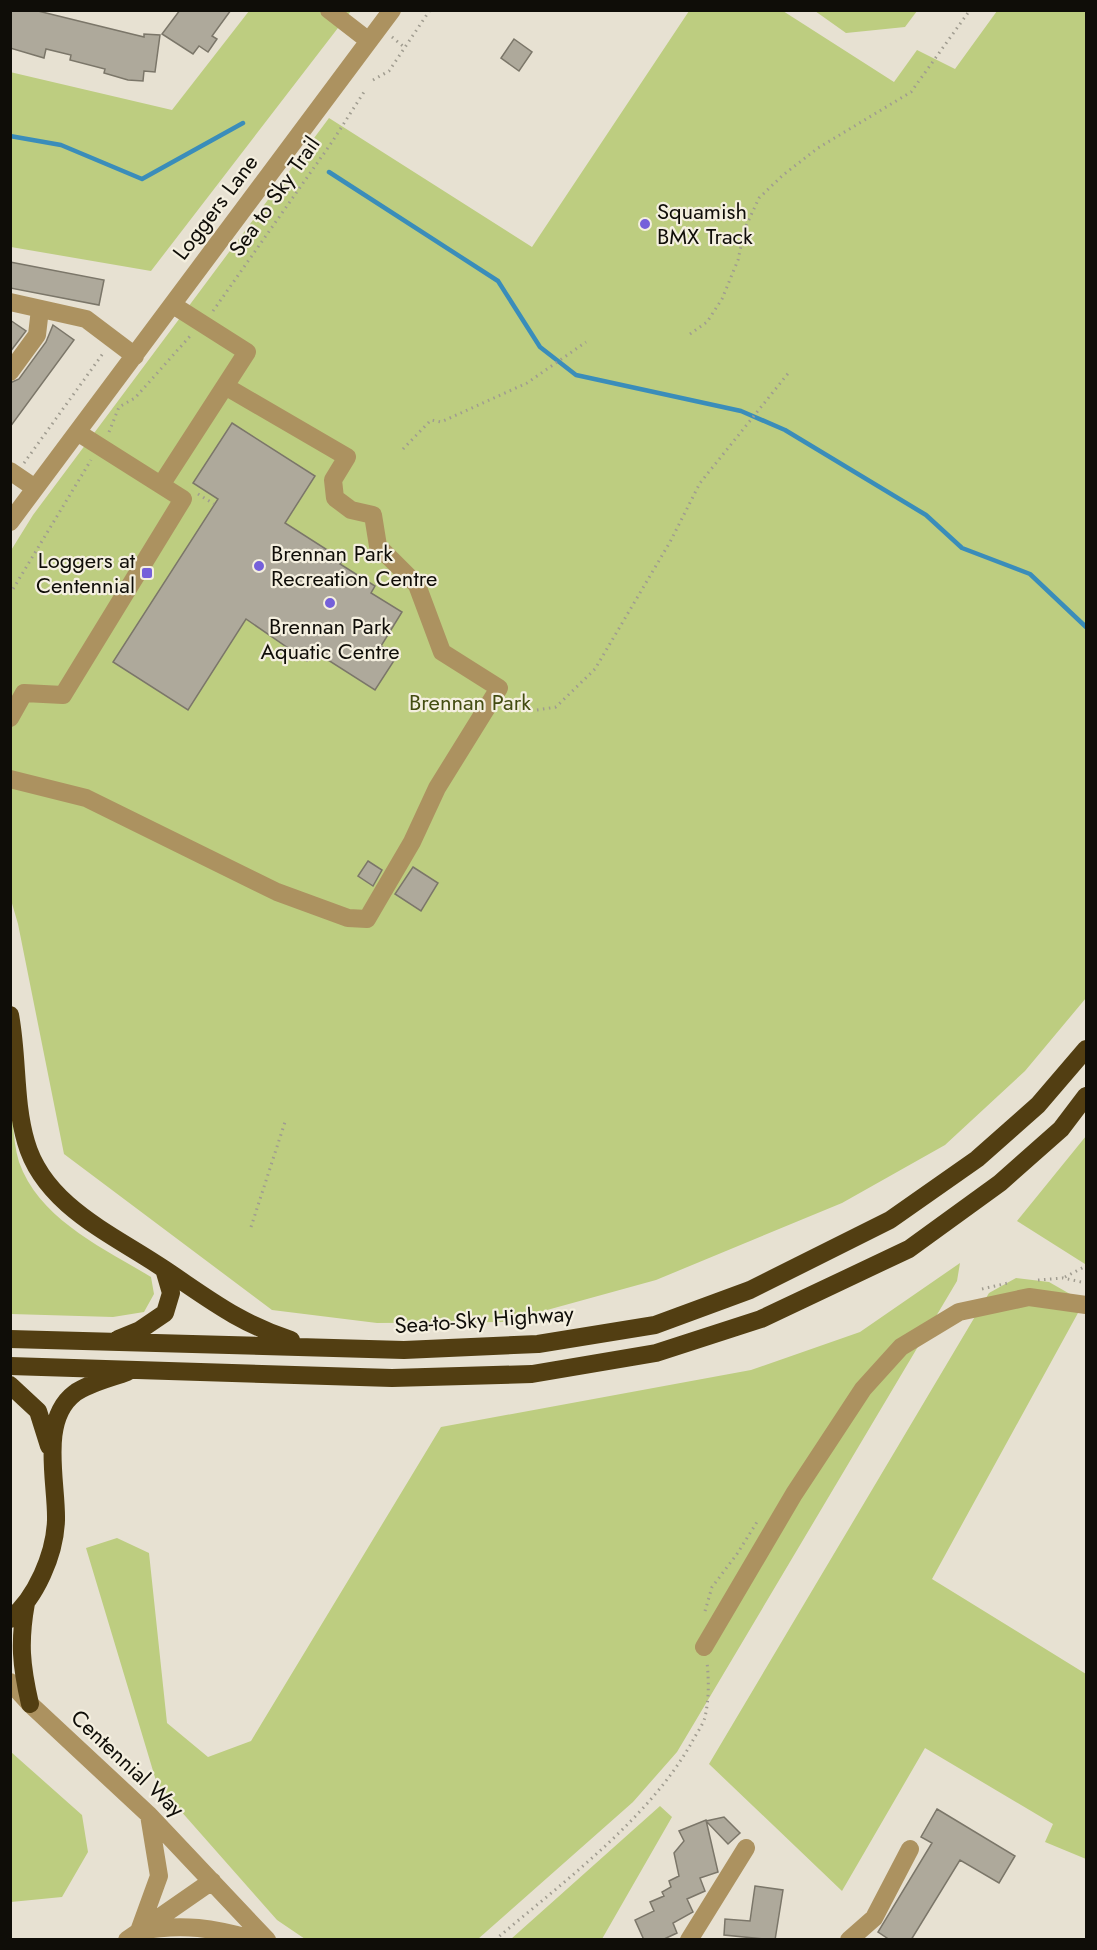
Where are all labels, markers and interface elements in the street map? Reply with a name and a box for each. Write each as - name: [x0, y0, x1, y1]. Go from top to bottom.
- street label: Sea to Sky Trail: [221, 129, 327, 263]
- street label: Loggers Lane: [165, 148, 265, 266]
- place label: Squamish BMX Track: [657, 195, 753, 252]
- marker: Squamish BMX Track: [638, 217, 652, 231]
- place label: Brennan Park Recreation Centre: [271, 537, 437, 594]
- place label: Loggers at Centennial: [36, 544, 136, 601]
- marker: Brennan Park Recreation Centre: [252, 559, 266, 573]
- marker: Loggers at Centennial: [140, 566, 154, 580]
- marker: Brennan Park Aquatic Centre: [323, 596, 337, 610]
- place label: Brennan Park Aquatic Centre: [260, 610, 400, 667]
- park label: Brennan Park: [409, 686, 531, 718]
- street label: Sea-to-Sky Highway: [393, 1297, 575, 1341]
- street label: Centennial Way: [64, 1702, 192, 1824]

